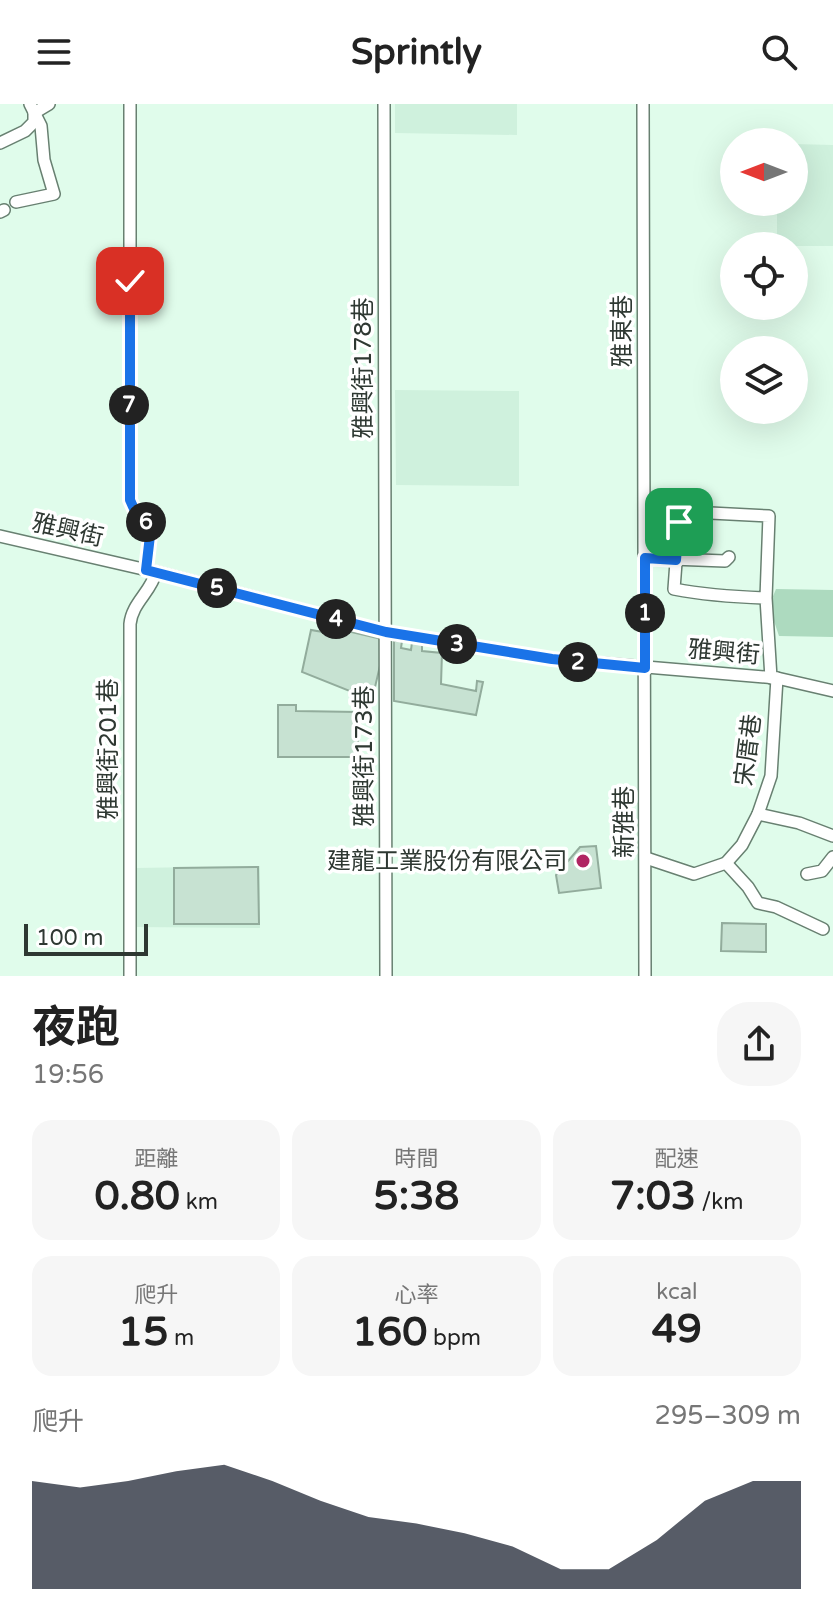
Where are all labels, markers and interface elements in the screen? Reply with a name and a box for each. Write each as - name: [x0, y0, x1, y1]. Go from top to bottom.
- icon: menu: [32, 30, 76, 74]
- icon: search: [757, 30, 801, 74]
- text: Sprintly: [351, 31, 482, 74]
- north arrow: [720, 128, 808, 216]
- map controls: [720, 128, 808, 424]
- button: locate: [720, 232, 808, 320]
- pin: [96, 247, 164, 315]
- icon: check: [108, 259, 152, 303]
- street label: 雅東巷: [608, 295, 637, 367]
- street label: 雅興街178巷: [349, 297, 378, 439]
- button: layers: [720, 336, 808, 424]
- pin: 7: [109, 385, 149, 425]
- text: 7: [122, 392, 136, 418]
- pin: [645, 488, 713, 556]
- icon: arrive: [657, 500, 701, 544]
- pin: 6: [126, 502, 166, 542]
- street label: 雅興街: [30, 508, 106, 553]
- text: 6: [139, 509, 153, 535]
- pin: 5: [197, 568, 237, 608]
- text: 5: [210, 575, 224, 601]
- pin: 1: [625, 593, 665, 633]
- pin: 4: [316, 599, 356, 639]
- text: 1: [638, 600, 652, 626]
- text: 4: [329, 606, 343, 632]
- pin: 3: [437, 624, 477, 664]
- text: 3: [450, 631, 464, 657]
- street label: 雅興街: [687, 635, 761, 670]
- pin: 2: [558, 642, 598, 682]
- text: 2: [571, 649, 585, 675]
- street label: 雅興街201巷: [94, 678, 123, 820]
- street label: 雅興街173巷: [350, 685, 379, 827]
- street label: 宋厝巷: [730, 713, 767, 788]
- street label: 新雅巷: [610, 786, 639, 858]
- place label: 建龍工業股份有限公司: [327, 847, 567, 876]
- marker: 建龍工業股份有限公司: [574, 852, 592, 870]
- scale bar: [24, 920, 148, 956]
- text: 100 m: [36, 925, 103, 951]
- text: 夜跑: [32, 1002, 120, 1055]
- button: share: [717, 1002, 801, 1086]
- text: 19:56: [32, 1059, 104, 1090]
- text: 距離: [134, 1146, 178, 1172]
- text: 時間: [394, 1146, 439, 1172]
- text: 配速: [655, 1146, 699, 1172]
- text: 0.80: [94, 1172, 180, 1220]
- text: 5:38: [374, 1172, 459, 1220]
- text: 7:03: [610, 1172, 696, 1220]
- text: km: [180, 1189, 218, 1215]
- text: /km: [696, 1189, 744, 1215]
- text: kcal: [656, 1279, 698, 1305]
- text: 爬升: [134, 1282, 178, 1308]
- text: 心率: [394, 1282, 439, 1308]
- text: 49: [652, 1305, 702, 1353]
- text: 15: [118, 1308, 168, 1356]
- text: 160: [352, 1308, 427, 1356]
- text: m: [168, 1325, 194, 1351]
- text: bpm: [427, 1325, 481, 1351]
- text: 295–309 m: [655, 1400, 801, 1431]
- text: 爬升: [32, 1406, 84, 1437]

